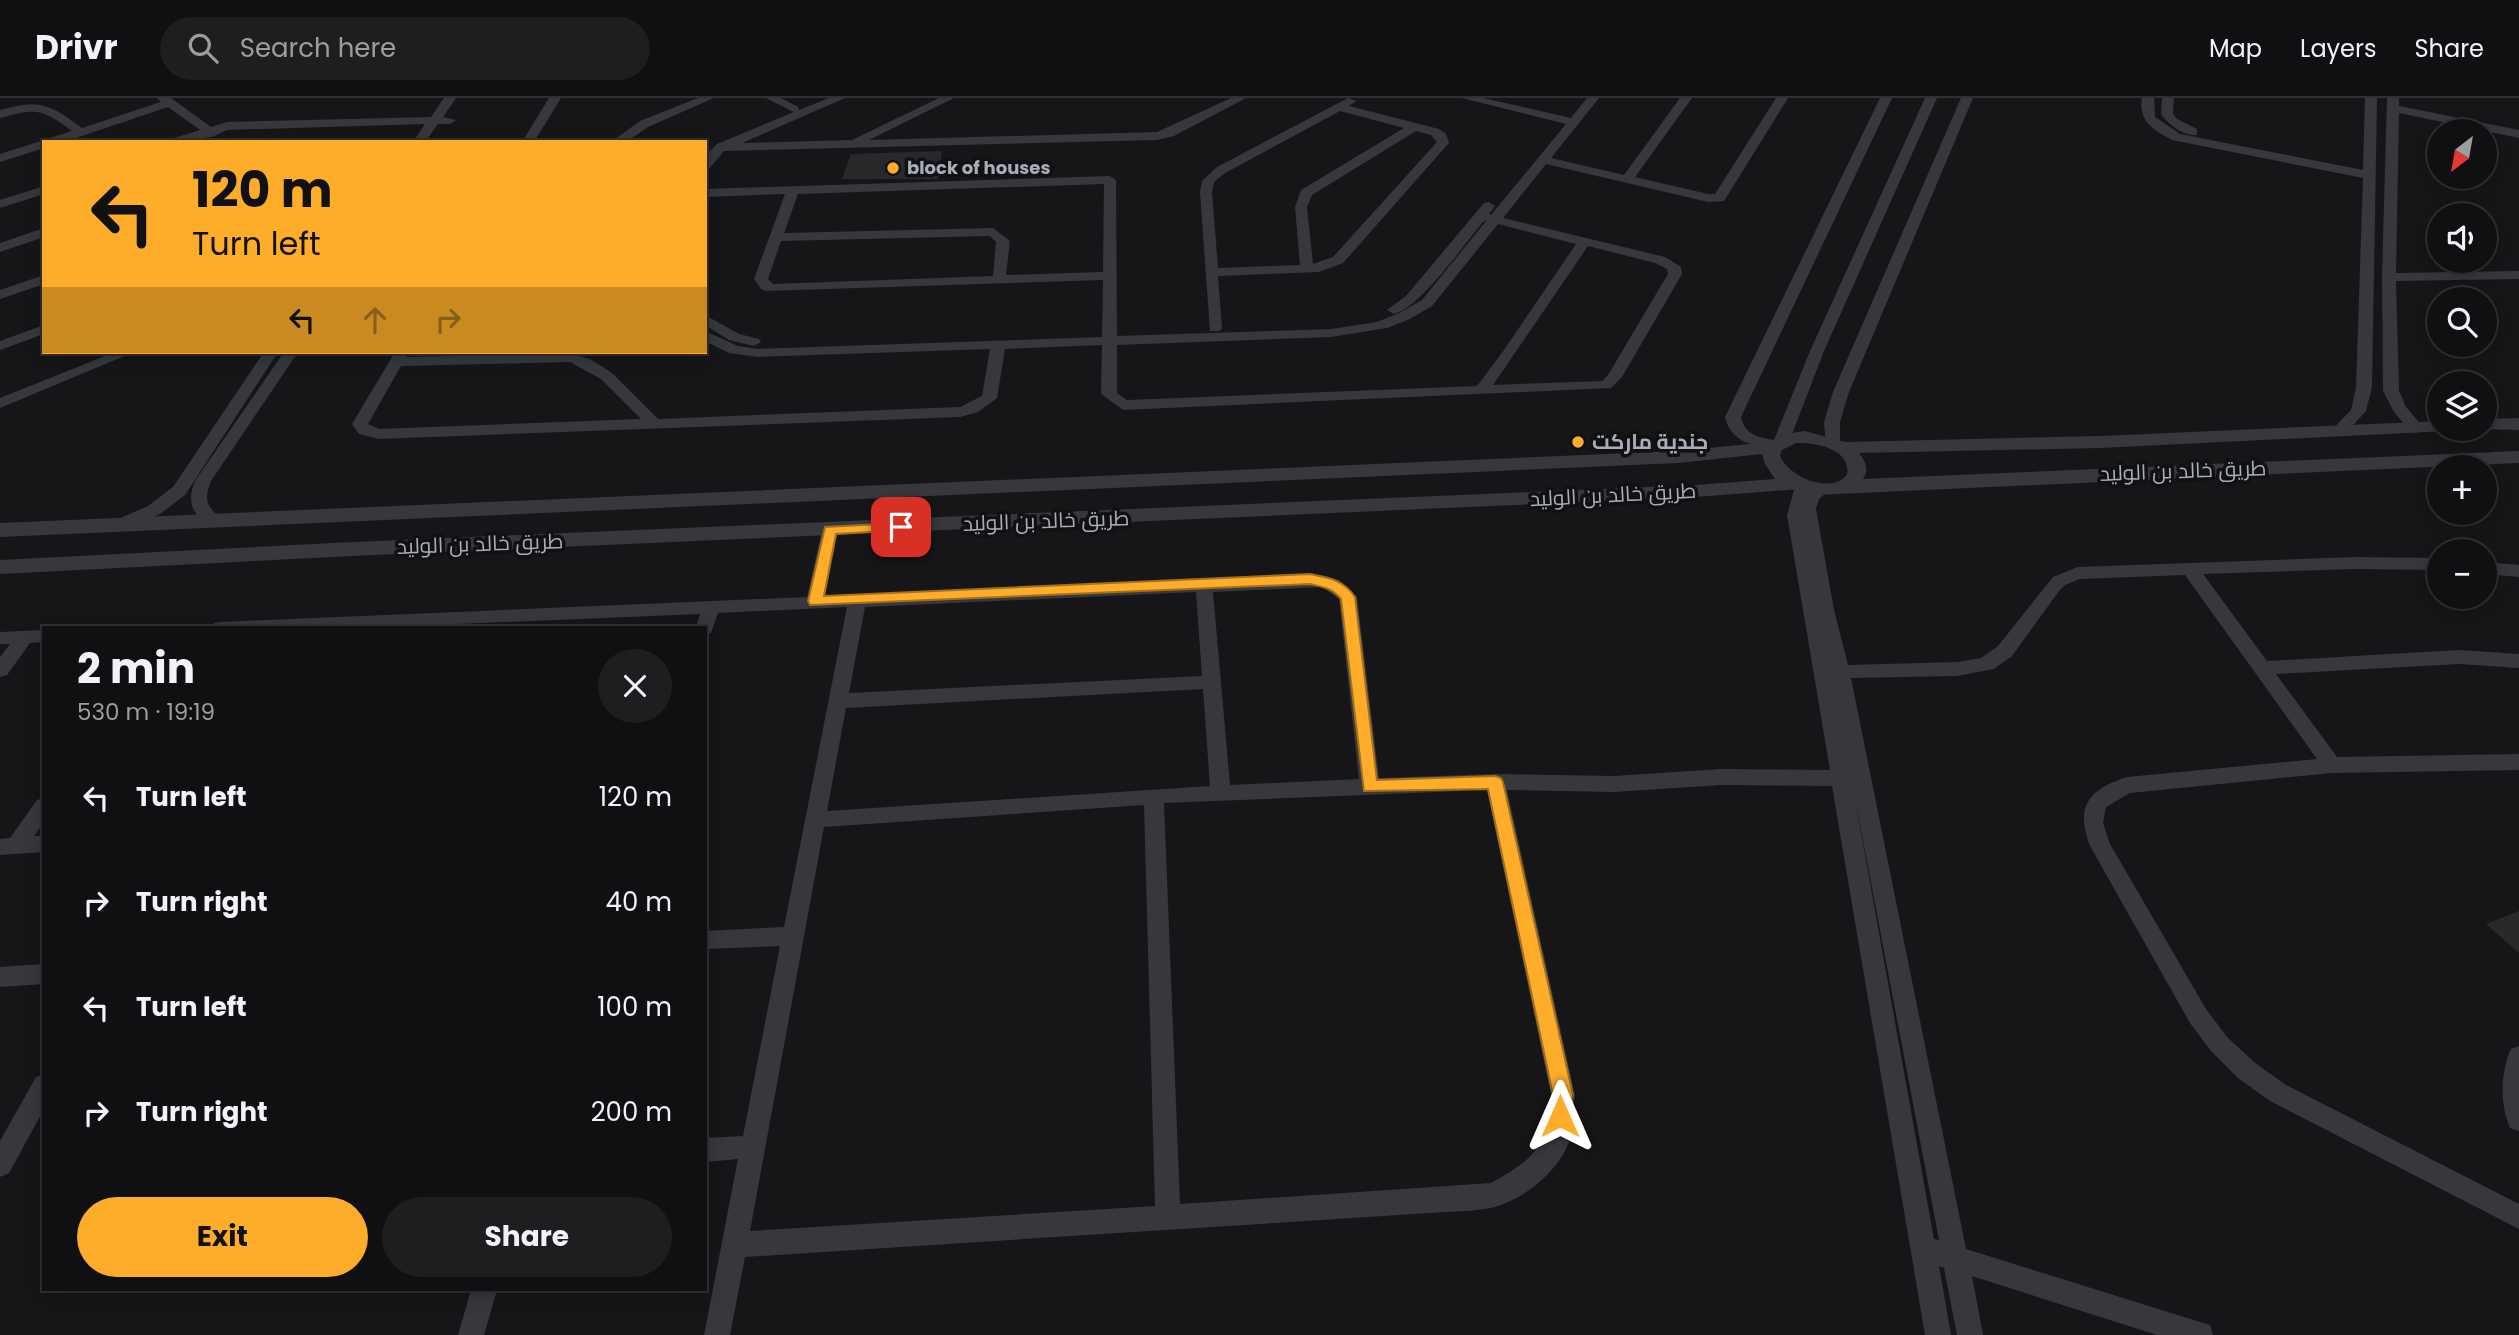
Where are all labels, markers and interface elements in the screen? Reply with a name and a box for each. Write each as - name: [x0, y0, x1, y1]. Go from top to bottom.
- search box: [160, 17, 650, 80]
- text: Drivr: [35, 24, 118, 71]
- icon: search: [184, 29, 222, 67]
- text: Search here: [240, 30, 396, 66]
- text: Map: [2209, 32, 2262, 65]
- text: Layers: [2300, 32, 2376, 65]
- text: Share: [2414, 32, 2484, 65]
- north arrow: [2427, 119, 2497, 189]
- map controls: [2427, 119, 2497, 609]
- place label: block of houses: [907, 155, 1051, 180]
- text: 120 m: [192, 156, 333, 224]
- marker: block of houses: [885, 160, 901, 176]
- icon: left: [77, 168, 168, 259]
- button: sound: [2427, 203, 2497, 273]
- text: Turn left: [192, 221, 321, 266]
- button: search: [2427, 287, 2497, 357]
- icon: left: [283, 301, 321, 339]
- icon: ahead: [356, 301, 394, 339]
- icon: right: [429, 301, 467, 339]
- button: layers: [2427, 371, 2497, 441]
- place label: جندية ماركت: [1592, 427, 1708, 456]
- marker: جندية ماركت: [1570, 434, 1586, 450]
- street label: طريق خالد بن الوليد: [2099, 453, 2267, 488]
- button: +: [2427, 455, 2497, 525]
- street label: طريق خالد بن الوليد: [1529, 476, 1697, 513]
- pin: [871, 497, 931, 557]
- street label: طريق خالد بن الوليد: [962, 503, 1130, 538]
- icon: arrive: [882, 508, 920, 546]
- street label: طريق خالد بن الوليد: [396, 526, 564, 561]
- button: −: [2427, 539, 2497, 609]
- text: 2 min: [77, 639, 195, 698]
- button: close: [598, 649, 672, 723]
- text: 530 m · 19:19: [77, 696, 215, 728]
- icon: left: [77, 779, 115, 817]
- text: Turn left: [136, 779, 247, 815]
- text: 120 m: [599, 779, 672, 815]
- icon: right: [77, 884, 115, 922]
- text: Turn right: [136, 884, 268, 920]
- text: 40 m: [606, 884, 672, 920]
- icon: left: [77, 989, 115, 1027]
- text: Turn left: [136, 989, 247, 1025]
- text: 100 m: [597, 989, 672, 1025]
- position arrow: [1523, 1079, 1597, 1153]
- icon: right: [77, 1094, 115, 1132]
- text: Turn right: [136, 1094, 268, 1130]
- text: 200 m: [591, 1094, 672, 1130]
- button: Exit: [77, 1197, 368, 1277]
- button: Share: [382, 1197, 672, 1277]

